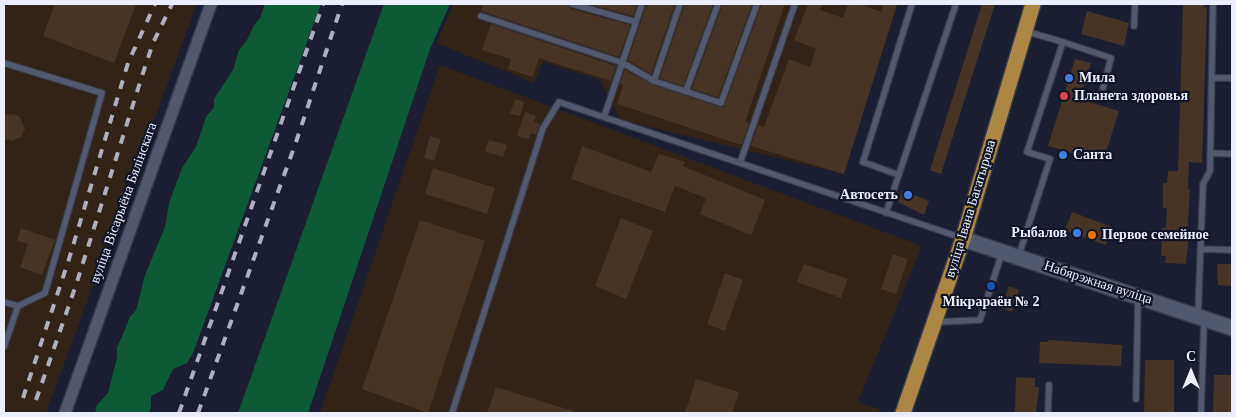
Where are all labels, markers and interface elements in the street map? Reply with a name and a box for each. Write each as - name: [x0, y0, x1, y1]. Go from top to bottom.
- place label: Мила: [1079, 70, 1115, 86]
- marker: Мила: [1063, 72, 1075, 84]
- place label: Планета здоровья: [1074, 88, 1188, 104]
- marker: Планета здоровья: [1058, 90, 1070, 102]
- street label: вуліца Вісарыёна Бялінскага: [87, 120, 161, 286]
- street label: вуліца Івана Багатырова: [942, 138, 1000, 280]
- place label: Санта: [1073, 147, 1112, 163]
- marker: Санта: [1057, 149, 1069, 161]
- place label: Автосеть: [840, 187, 898, 203]
- marker: Автосеть: [902, 189, 914, 201]
- place label: Рыбалов: [1011, 225, 1067, 241]
- marker: Рыбалов: [1071, 227, 1083, 239]
- place label: Первое семейное: [1102, 227, 1209, 243]
- marker: Первое семейное: [1086, 229, 1098, 241]
- street label: Набярэжная вуліца: [1042, 258, 1154, 308]
- marker: Мікрараён № 2: [985, 280, 997, 292]
- place label: Мікрараён № 2: [942, 294, 1040, 310]
- north arrow: [1166, 347, 1216, 397]
- text: С: [1186, 349, 1196, 364]

